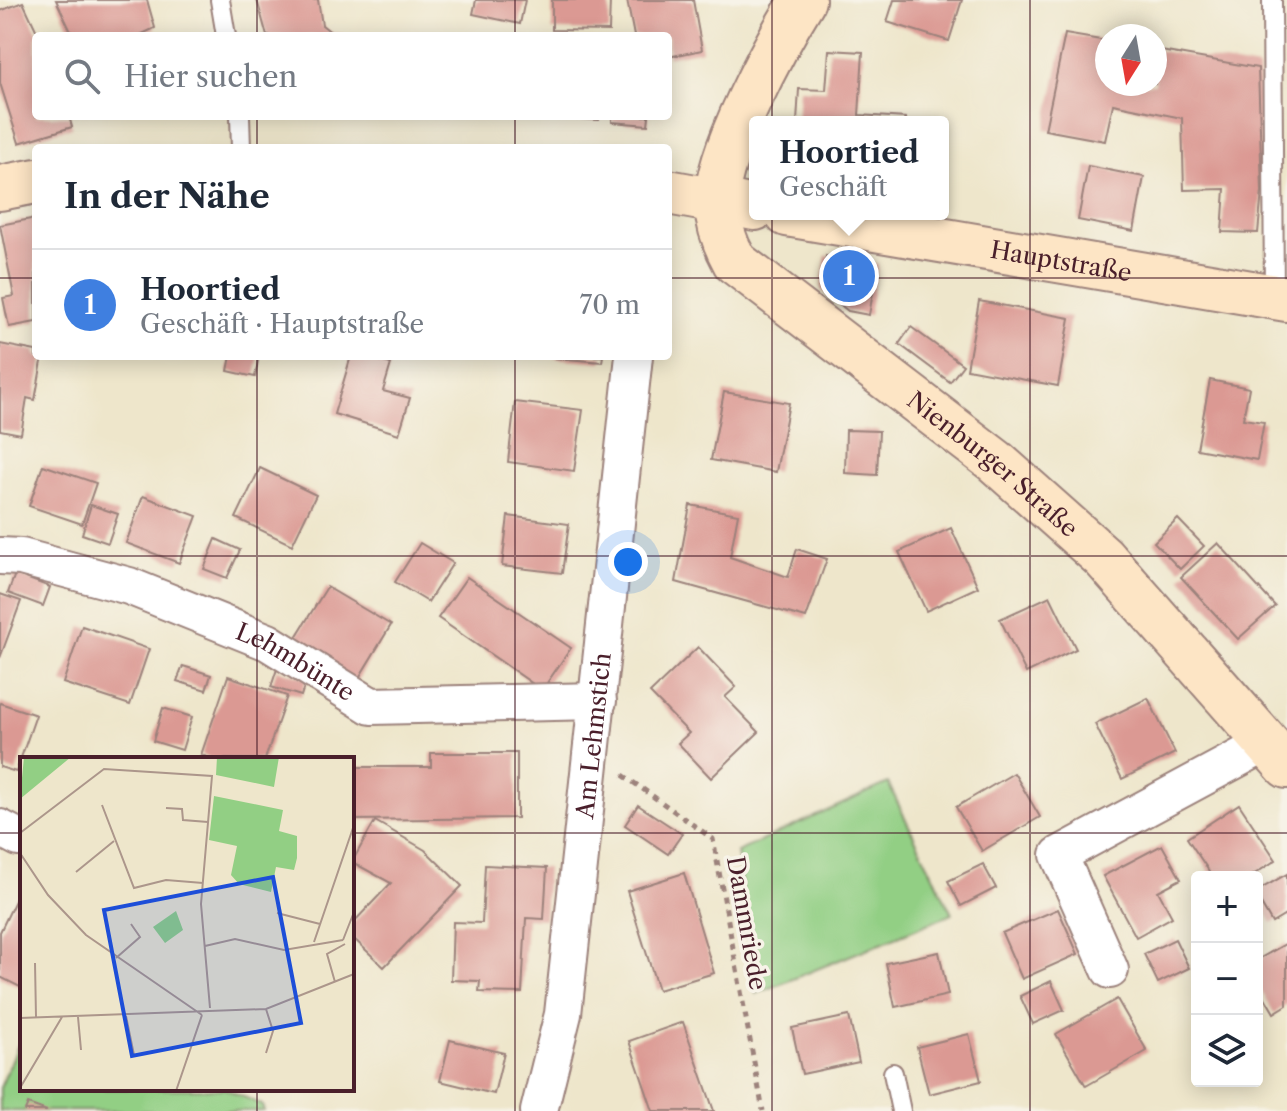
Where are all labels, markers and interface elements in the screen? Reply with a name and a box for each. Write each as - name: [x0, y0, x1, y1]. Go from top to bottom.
- north arrow: [1095, 24, 1167, 96]
- search box: [32, 32, 672, 120]
- icon: search: [60, 54, 104, 98]
- text: Hier suchen: [124, 58, 297, 95]
- popup: [749, 116, 949, 220]
- text: Hoortied: [779, 134, 919, 171]
- text: Geschäft: [779, 171, 887, 203]
- text: In der Nähe: [64, 175, 270, 217]
- street label: Hauptstraße: [988, 234, 1134, 287]
- pin: 1: [823, 246, 875, 306]
- text: Hoortied: [140, 271, 280, 308]
- text: 1: [84, 289, 96, 321]
- text: 70 m: [580, 289, 640, 321]
- text: Geschäft · Hauptstraße: [140, 308, 424, 340]
- street label: Nienburger Straße: [902, 385, 1084, 542]
- your location: [608, 542, 648, 582]
- street label: Lehmbünte: [232, 616, 360, 707]
- street label: Am Lehmstich: [570, 651, 616, 821]
- inset map: [20, 757, 354, 1091]
- street label: Dammriede: [721, 854, 773, 992]
- map controls: [1191, 871, 1263, 1087]
- button: +: [1191, 871, 1263, 943]
- button: −: [1191, 943, 1263, 1015]
- button: layers: [1191, 1015, 1263, 1087]

